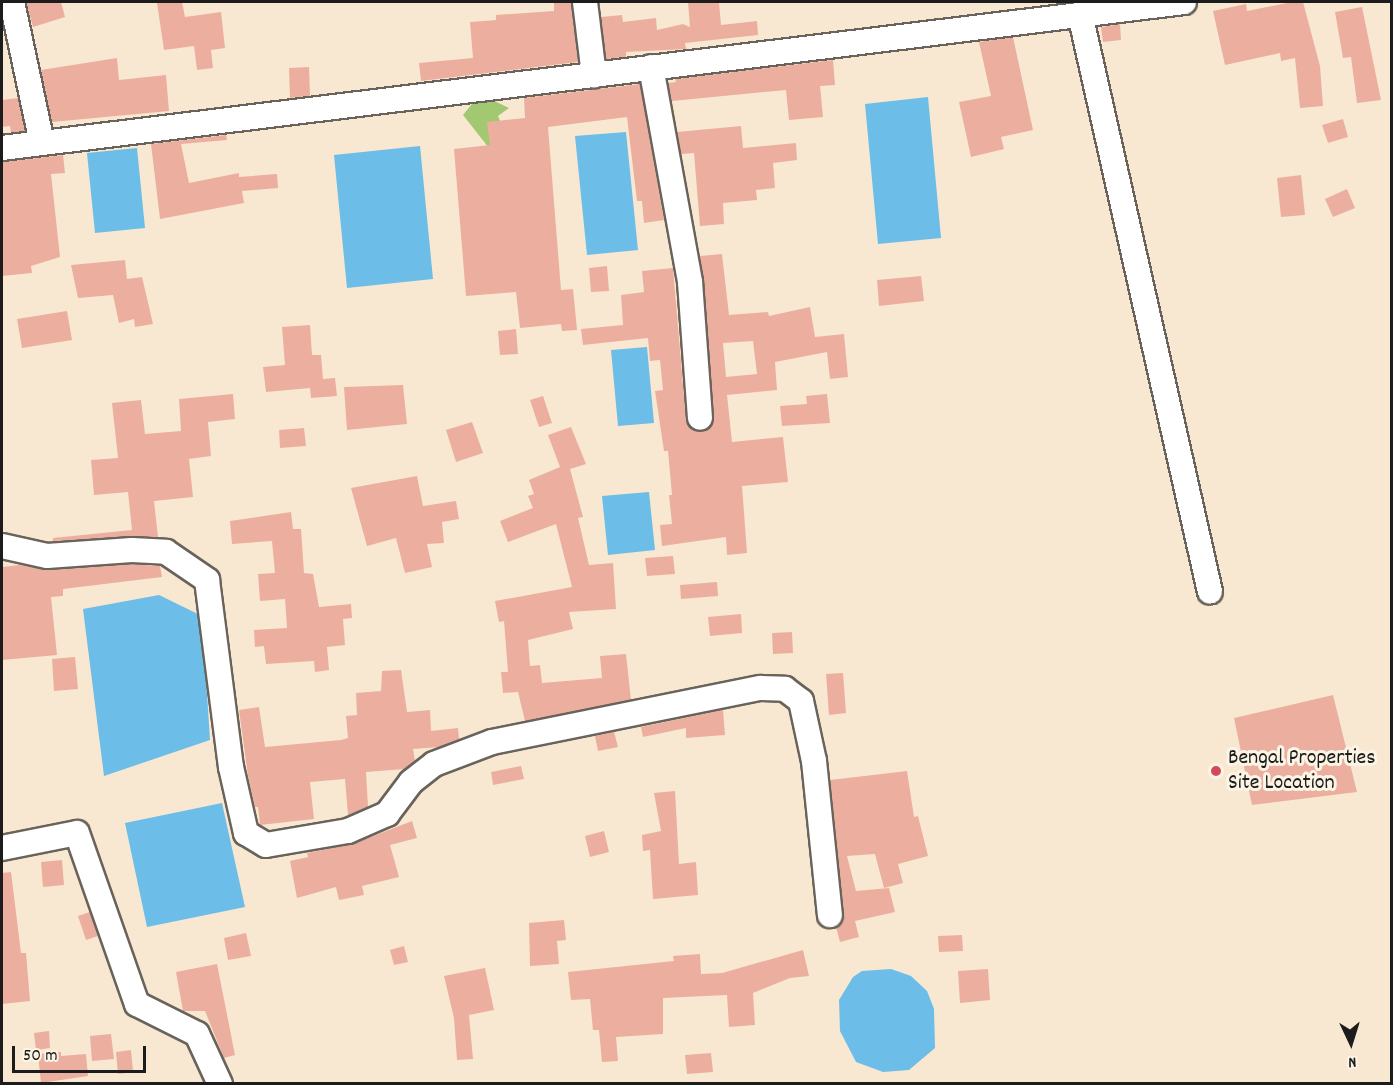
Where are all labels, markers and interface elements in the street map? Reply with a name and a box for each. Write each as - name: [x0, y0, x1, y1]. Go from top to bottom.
- place label: Bengal Properties Site Location: [1228, 745, 1376, 796]
- marker: Bengal Properties Site Location: [1209, 764, 1223, 778]
- north arrow: [1321, 1013, 1381, 1073]
- scale bar: [15, 1034, 148, 1072]
- text: 50 m: [23, 1044, 58, 1069]
- text: N: [1348, 1050, 1357, 1073]

